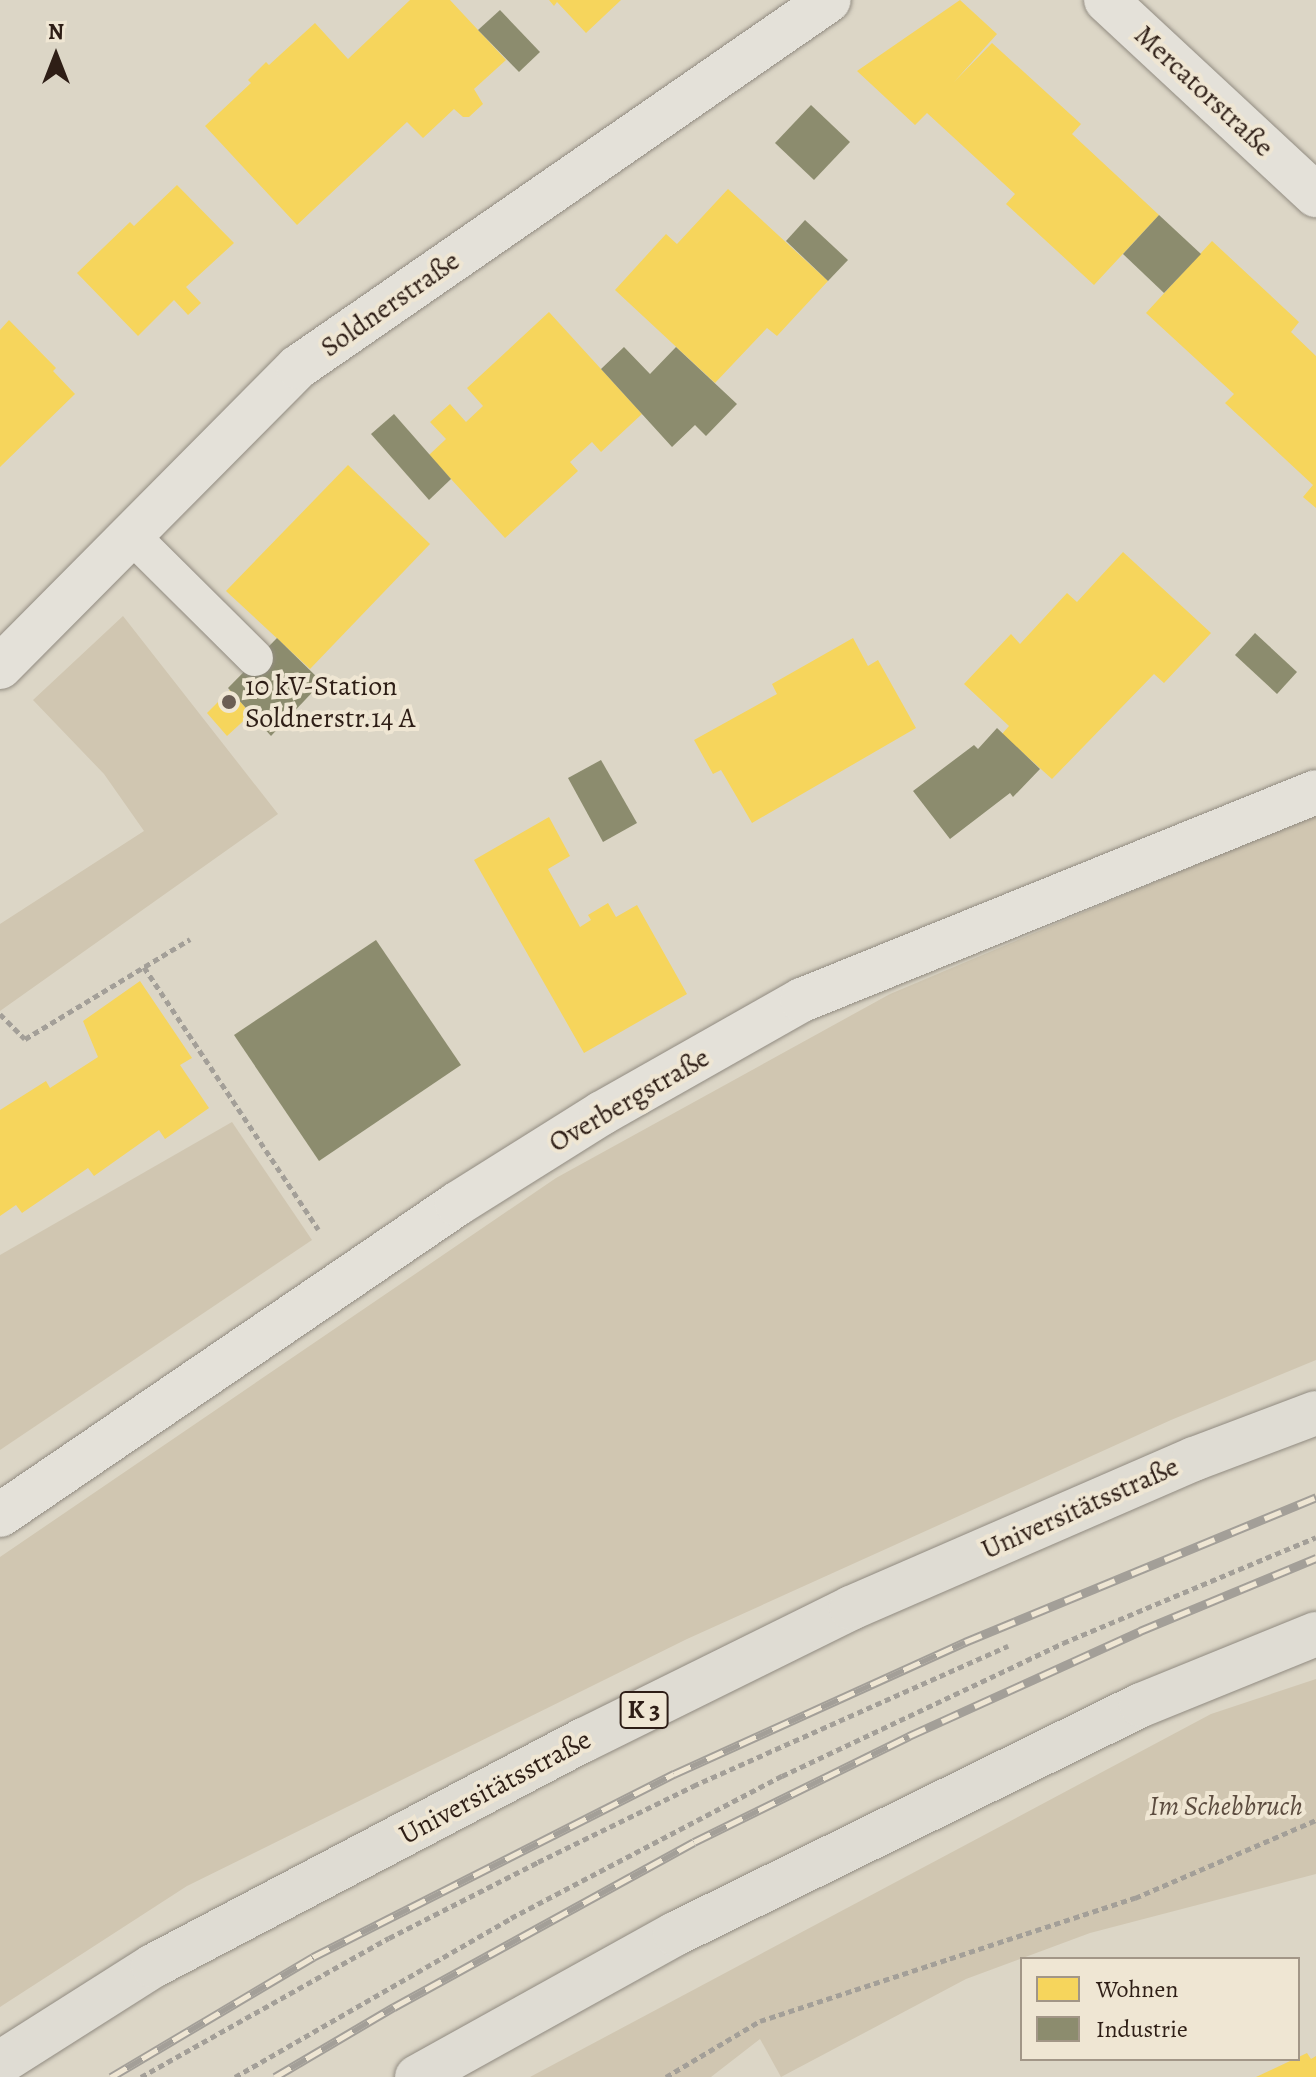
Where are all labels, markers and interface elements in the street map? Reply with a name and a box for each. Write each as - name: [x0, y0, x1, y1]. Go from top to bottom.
- north arrow: [16, 16, 96, 96]
- text: N: [48, 17, 64, 47]
- street label: Mercatorstraße: [1128, 18, 1280, 164]
- street label: Soldnerstraße: [314, 244, 466, 364]
- place label: 10 kV-Station Soldnerstr.14 A: [245, 669, 415, 735]
- marker: 10 kV-Station Soldnerstr.14 A: [220, 693, 238, 711]
- street label: Overbergstraße: [543, 1041, 715, 1159]
- street label: Universitätsstraße: [976, 1450, 1184, 1566]
- road number: K 3: [618, 1688, 670, 1732]
- street label: Universitätsstraße: [394, 1722, 596, 1852]
- park label: Im Schebbruch: [1149, 1789, 1303, 1823]
- legend: [1020, 1957, 1300, 2061]
- text: Wohnen: [1096, 1973, 1178, 2005]
- text: Industrie: [1096, 2013, 1188, 2045]

